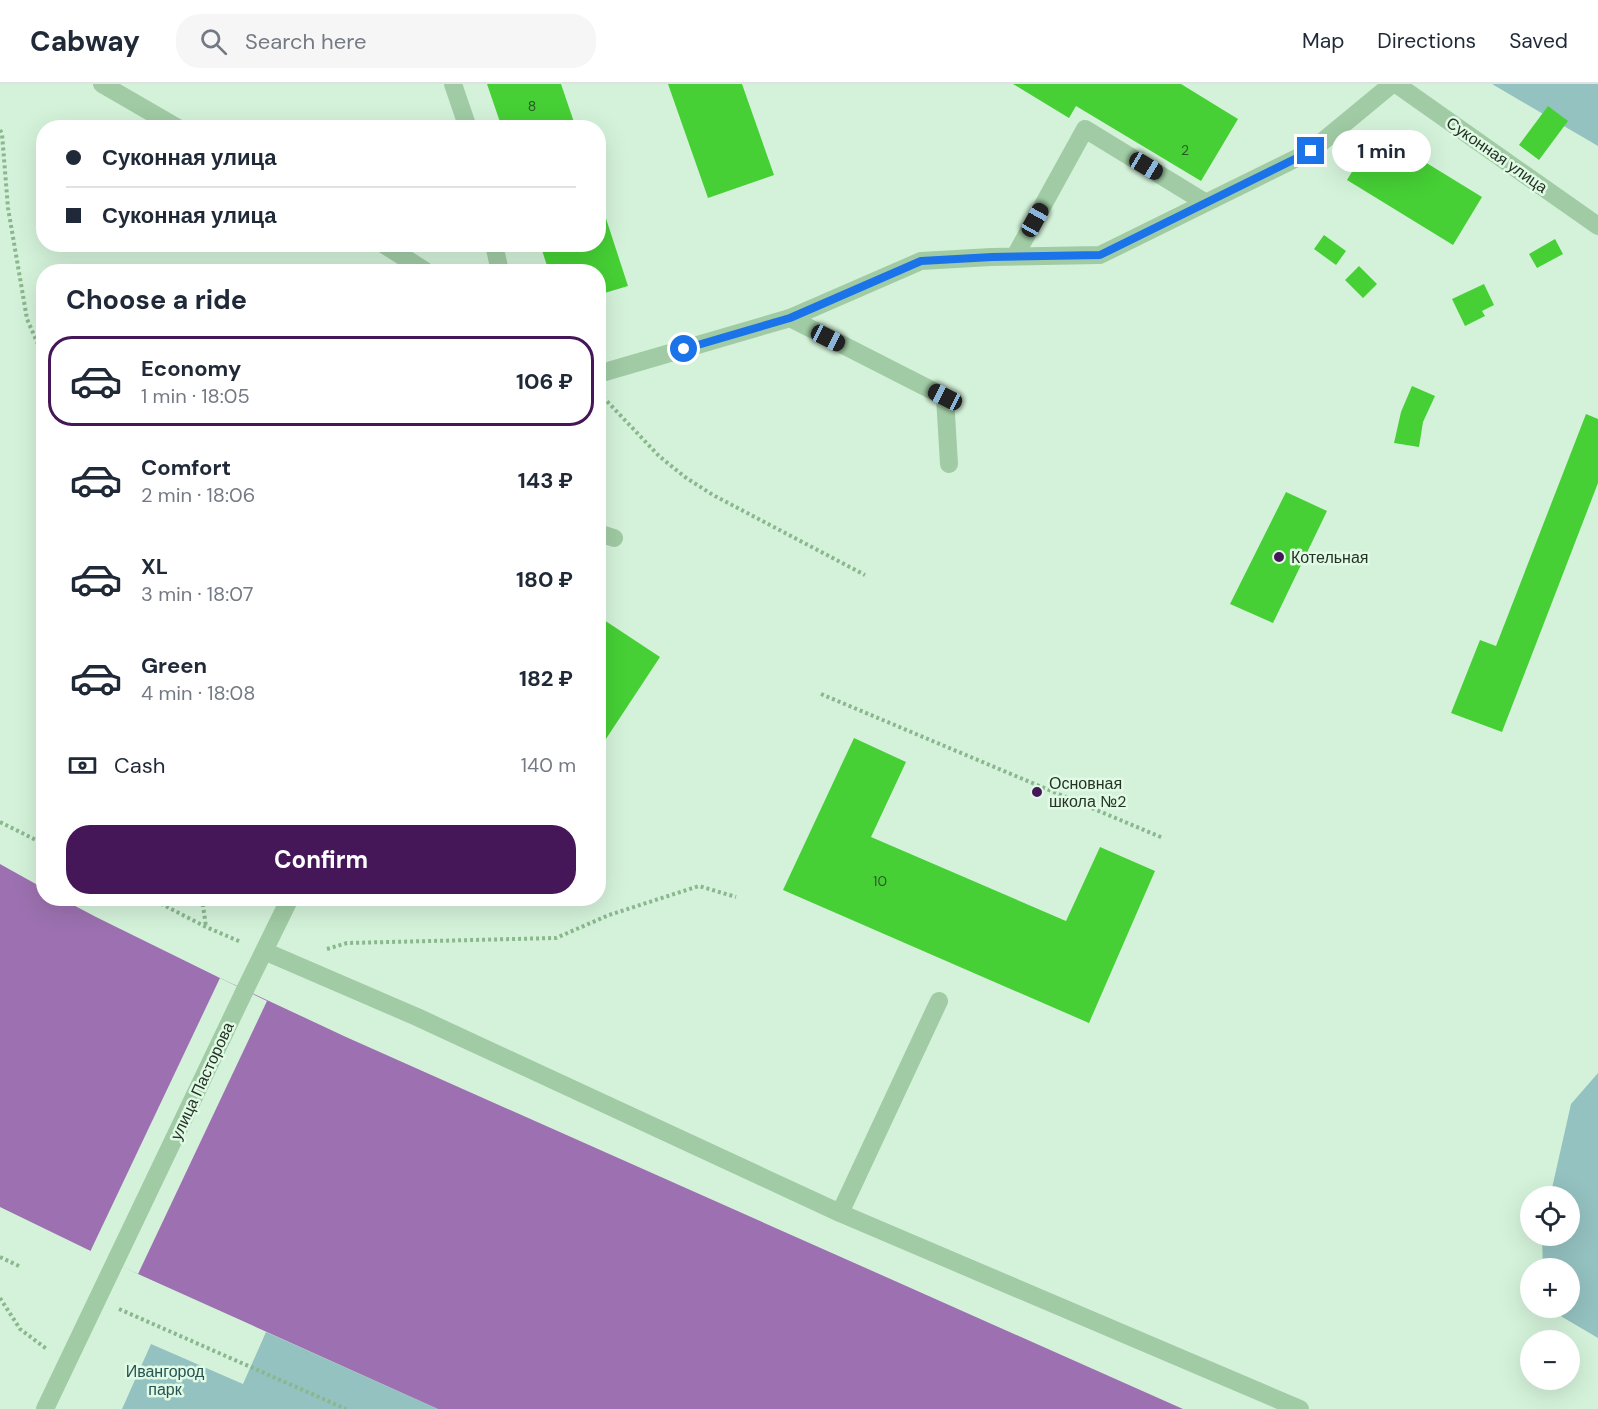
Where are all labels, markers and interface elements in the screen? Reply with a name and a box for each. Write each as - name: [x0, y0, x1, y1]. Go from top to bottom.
- search box: [176, 14, 596, 68]
- text: Cabway: [30, 23, 140, 60]
- icon: search: [197, 25, 230, 58]
- text: Search here: [245, 27, 366, 56]
- text: Map: [1302, 27, 1344, 55]
- text: Directions: [1377, 27, 1476, 55]
- text: Saved: [1509, 27, 1568, 55]
- house number: 8: [528, 97, 536, 115]
- street label: Суконная улица: [1442, 112, 1552, 198]
- callout: 1 min: [1332, 130, 1431, 172]
- route end: [1297, 137, 1324, 164]
- text: 1 min: [1357, 138, 1406, 164]
- house number: 2: [1181, 141, 1189, 159]
- text: Суконная улица: [102, 143, 277, 172]
- car: [1126, 149, 1166, 183]
- car: [1018, 200, 1052, 240]
- text: Суконная улица: [102, 201, 277, 230]
- text: Choose a ride: [66, 282, 247, 317]
- car: [808, 322, 848, 354]
- route start: [670, 335, 697, 362]
- icon: car: [69, 354, 123, 408]
- text: Economy: [141, 354, 241, 383]
- text: 106 ₽: [516, 367, 573, 396]
- car: [925, 381, 965, 413]
- text: 1 min · 18:05: [141, 383, 250, 409]
- icon: car: [69, 453, 123, 507]
- text: Comfort: [141, 453, 231, 482]
- text: 143 ₽: [518, 466, 573, 495]
- text: 2 min · 18:06: [141, 482, 255, 508]
- place label: Котельная: [1291, 547, 1368, 568]
- marker: Котельная: [1272, 550, 1286, 564]
- icon: car: [69, 552, 123, 606]
- text: XL: [141, 552, 168, 581]
- text: 180 ₽: [516, 565, 573, 594]
- text: 3 min · 18:07: [141, 581, 253, 607]
- icon: car: [69, 651, 123, 705]
- text: Green: [141, 651, 207, 680]
- text: 182 ₽: [519, 664, 573, 693]
- text: 4 min · 18:08: [141, 680, 255, 706]
- icon: cash: [66, 749, 99, 782]
- text: Cash: [114, 751, 165, 780]
- text: 140 m: [521, 752, 576, 778]
- place label: Основная школа №2: [1049, 773, 1126, 812]
- marker: Основная школа №2: [1030, 785, 1044, 799]
- button: Confirm: [66, 825, 576, 894]
- house number: 10: [873, 872, 887, 890]
- street label: улица Пасторова: [165, 1019, 239, 1143]
- map controls: [1520, 1186, 1580, 1390]
- button: locate: [1520, 1186, 1580, 1246]
- button: +: [1520, 1258, 1580, 1318]
- button: −: [1520, 1330, 1580, 1390]
- park label: Ивангород парк: [126, 1361, 205, 1400]

